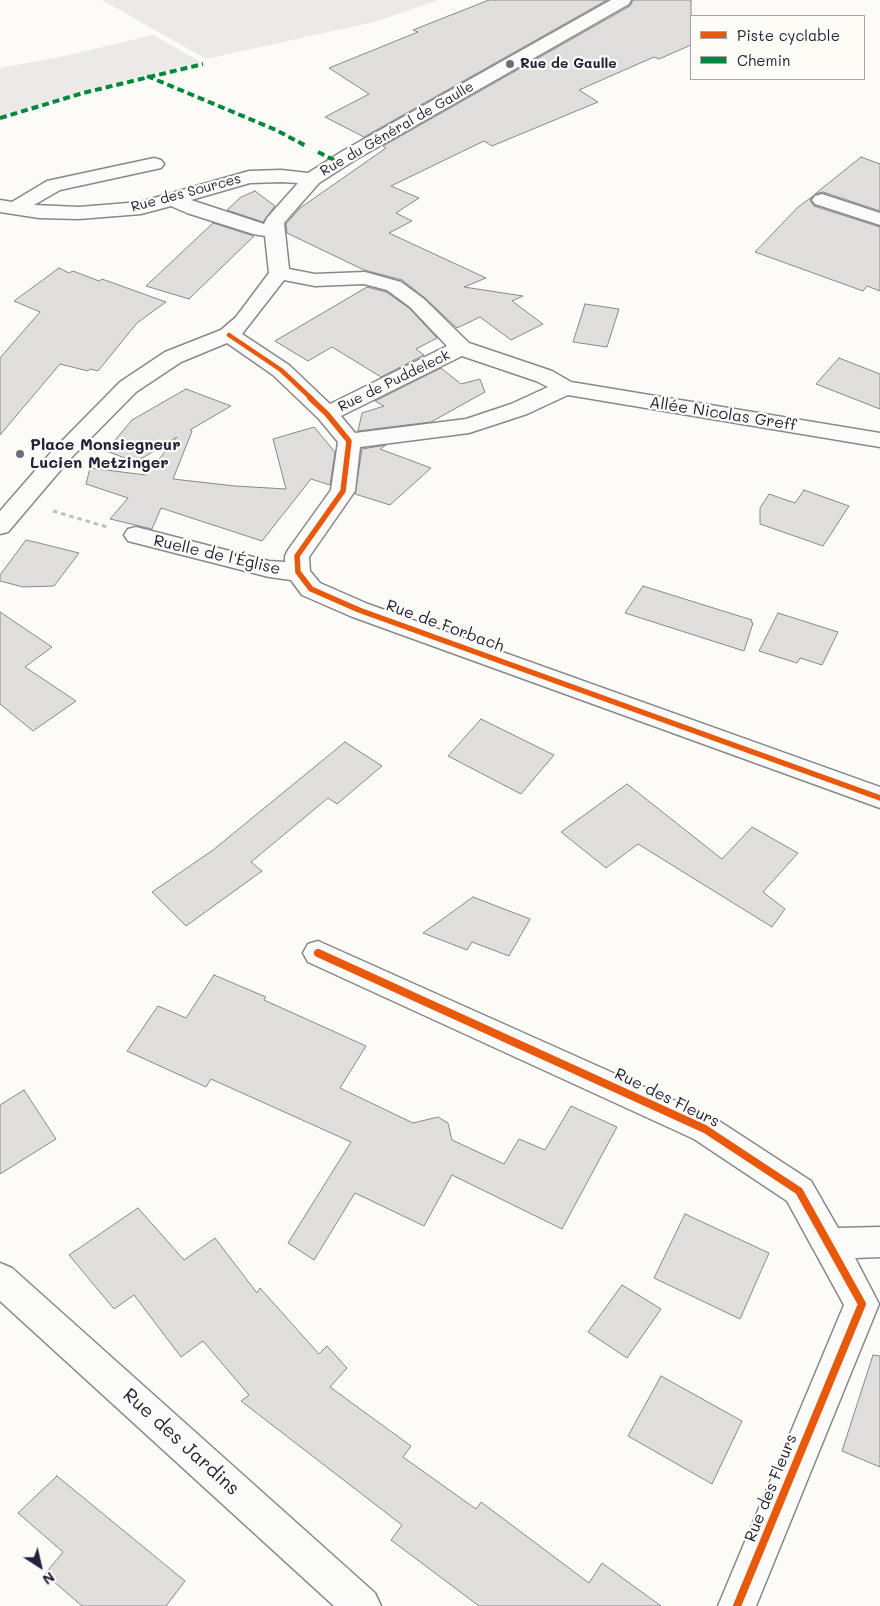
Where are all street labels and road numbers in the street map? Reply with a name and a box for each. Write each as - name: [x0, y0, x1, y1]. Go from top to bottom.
- street label: Rue du Général de Gaulle: [317, 78, 477, 180]
- street label: Rue des Sources: [129, 170, 243, 216]
- street label: Rue de Puddeleck: [335, 347, 453, 415]
- street label: Allée Nicolas Greff: [648, 393, 798, 435]
- street label: Ruelle de l'Église: [152, 531, 282, 579]
- street label: Rue de Forbach: [383, 596, 507, 656]
- street label: Rue des Fleurs: [611, 1064, 723, 1132]
- street label: Rue des Jardins: [118, 1384, 244, 1500]
- street label: Rue des Fleurs: [741, 1431, 801, 1545]

